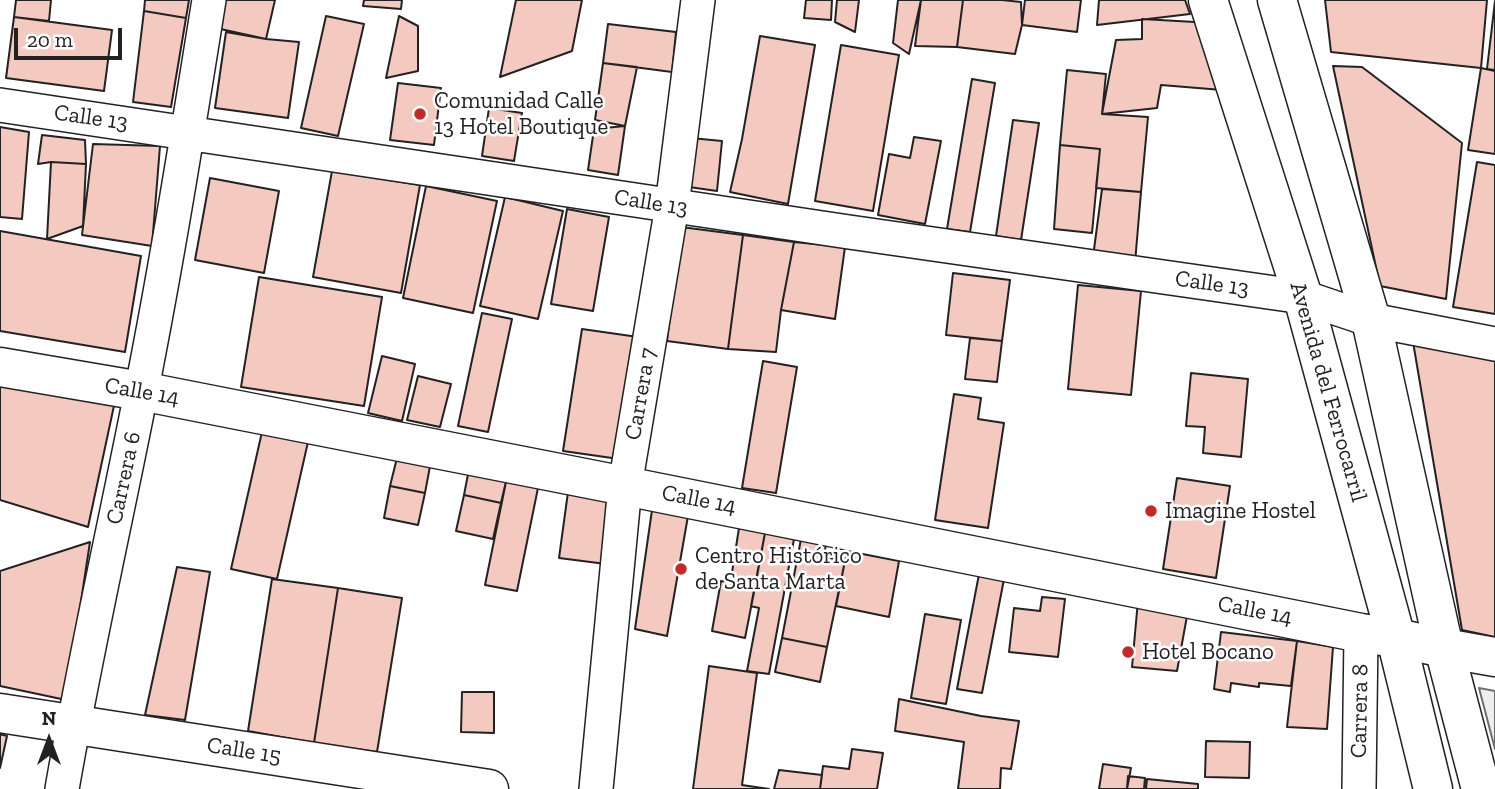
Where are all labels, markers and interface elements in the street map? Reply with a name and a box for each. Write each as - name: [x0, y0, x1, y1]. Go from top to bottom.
- scale bar: [18, 14, 126, 58]
- text: 20 m: [27, 27, 73, 52]
- place label: Comunidad Calle 13 Hotel Boutique: [434, 87, 608, 141]
- street label: Calle 13: [52, 99, 130, 137]
- marker: Comunidad Calle 13 Hotel Boutique: [412, 106, 428, 122]
- street label: Calle 13: [612, 184, 690, 222]
- street label: Calle 13: [1173, 265, 1251, 303]
- street label: Avenida del Ferrocarril: [1283, 279, 1373, 505]
- street label: Carrera 7: [619, 346, 663, 442]
- street label: Calle 14: [102, 372, 182, 412]
- street label: Carrera 6: [101, 429, 147, 527]
- street label: Calle 14: [659, 479, 739, 521]
- place label: Imagine Hostel: [1165, 497, 1316, 525]
- marker: Imagine Hostel: [1143, 503, 1159, 519]
- place label: Centro Histórico de Santa Marta: [695, 542, 862, 596]
- marker: Centro Histórico de Santa Marta: [673, 561, 689, 577]
- street label: Calle 14: [1215, 590, 1295, 632]
- place label: Hotel Bocano: [1142, 638, 1274, 666]
- marker: Hotel Bocano: [1120, 644, 1136, 660]
- street label: Carrera 8: [1345, 664, 1375, 758]
- north arrow: [14, 705, 84, 775]
- text: N: [42, 707, 56, 730]
- street label: Calle 15: [205, 732, 283, 770]

